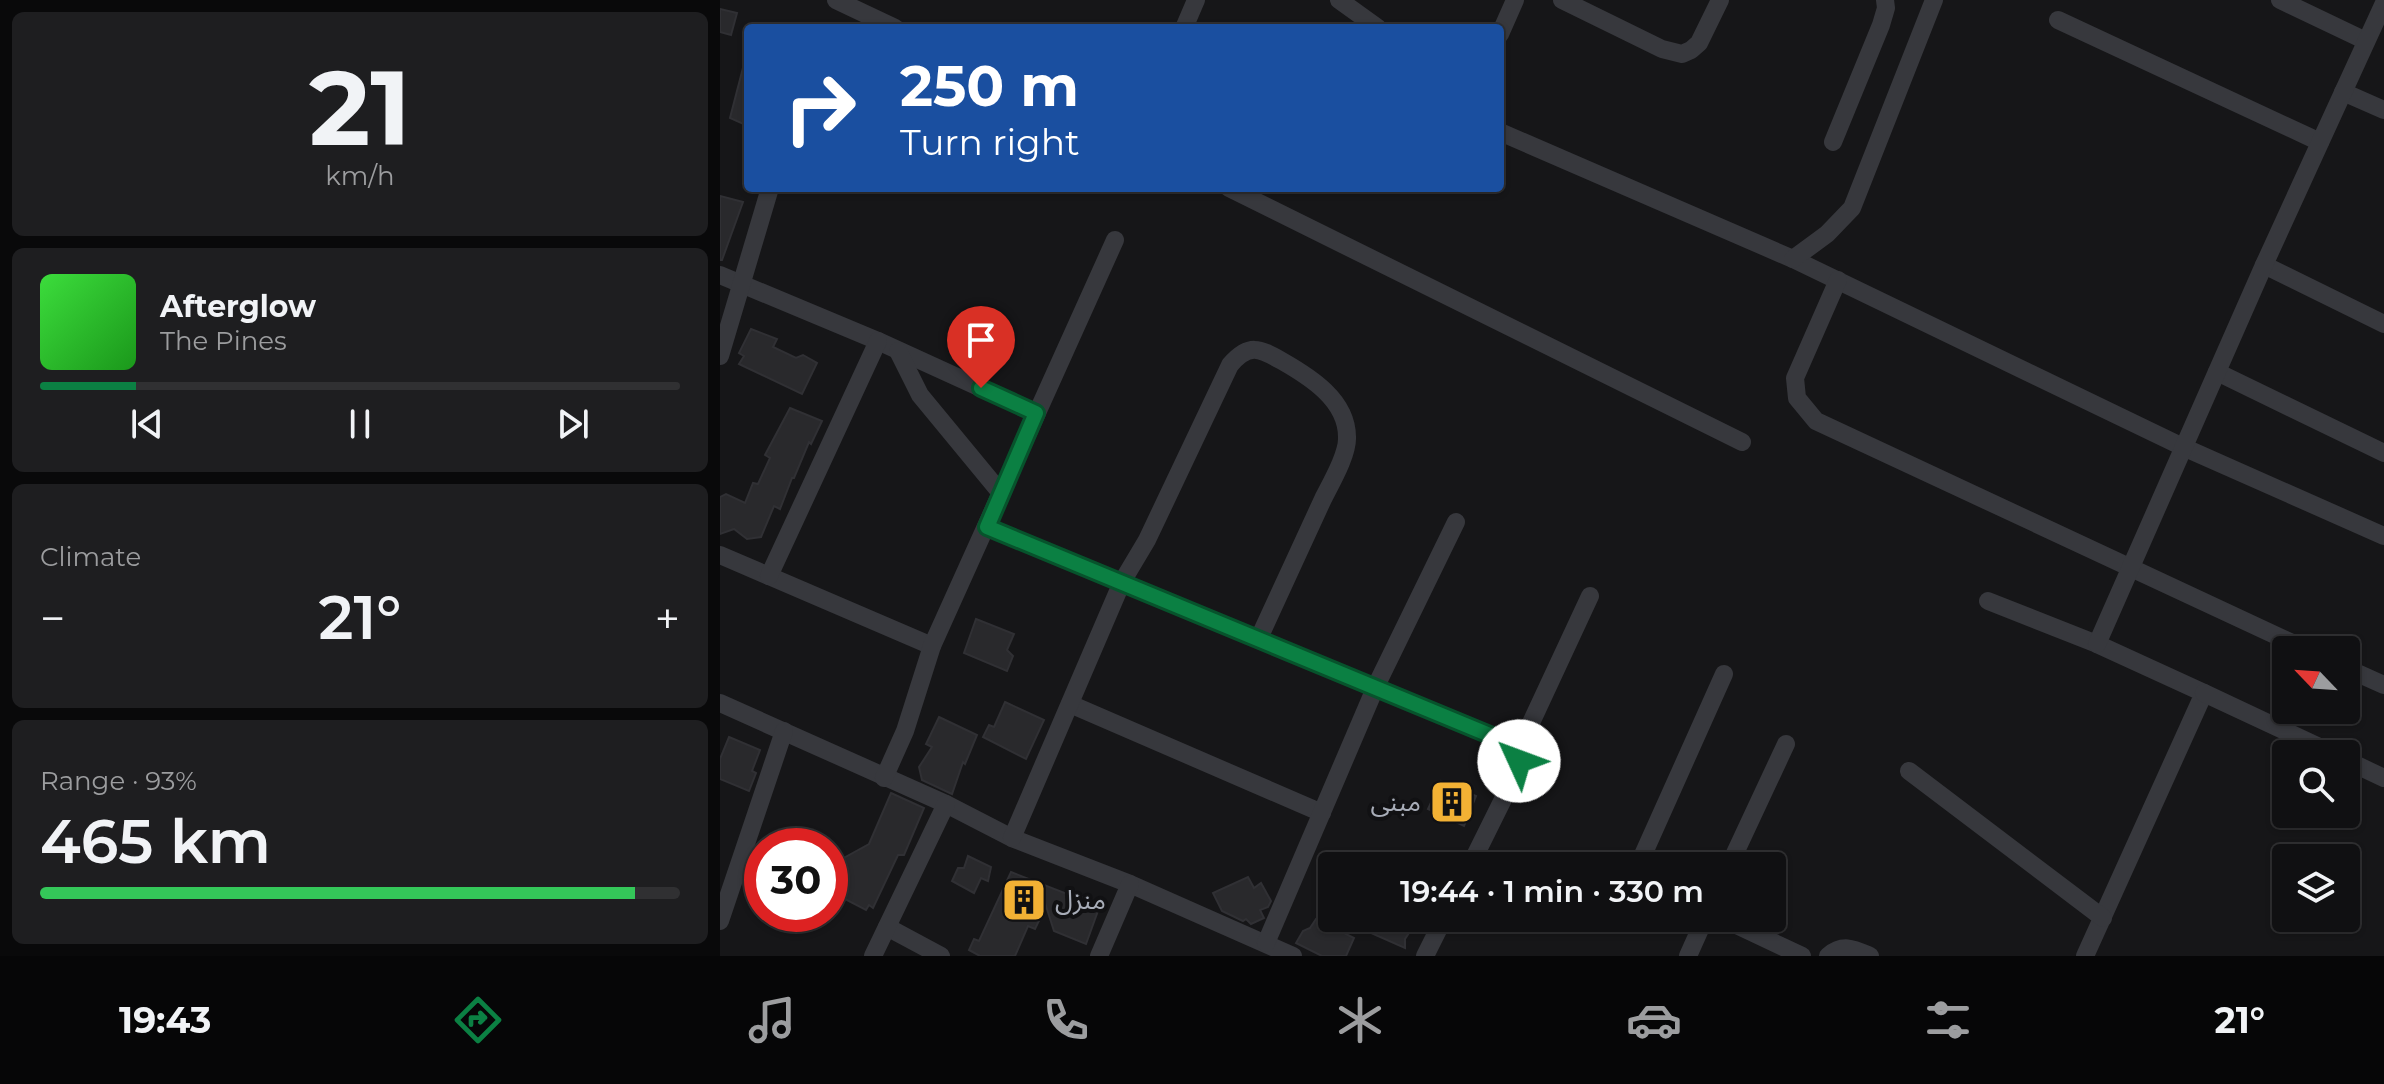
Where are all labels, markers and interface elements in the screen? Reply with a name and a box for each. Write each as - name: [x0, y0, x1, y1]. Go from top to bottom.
- text: 21: [309, 44, 411, 171]
- text: 250 m: [900, 52, 1079, 120]
- icon: right: [768, 56, 872, 160]
- text: Turn right: [900, 120, 1080, 164]
- text: km/h: [325, 160, 395, 192]
- text: Afterglow: [160, 288, 316, 325]
- pin: [947, 306, 1015, 388]
- icon: arrive: [959, 318, 1003, 362]
- text: The Pines: [160, 325, 287, 357]
- icon: previous: [125, 402, 169, 446]
- icon: pause: [338, 402, 382, 446]
- icon: next: [551, 402, 595, 446]
- text: Climate: [40, 541, 141, 573]
- text: 21°: [319, 581, 401, 654]
- text: −: [40, 591, 65, 645]
- text: +: [655, 591, 680, 645]
- north arrow: [2272, 636, 2360, 724]
- map controls: [2272, 636, 2360, 932]
- position arrow: [1477, 719, 1561, 803]
- button: search: [2272, 740, 2360, 828]
- text: Range · 93%: [40, 765, 197, 797]
- building icon: مبنى: [1428, 778, 1476, 826]
- place label: مبنى: [1370, 786, 1421, 818]
- text: 465 km: [40, 805, 271, 878]
- speed limit sign: 30: [744, 828, 848, 932]
- button: layers: [2272, 844, 2360, 932]
- text: 19:44 · 1 min · 330 m: [1400, 873, 1704, 910]
- building icon: منزل: [1000, 876, 1048, 924]
- place label: منزل: [1055, 884, 1106, 916]
- icon: directions: [450, 992, 506, 1048]
- icon: music: [744, 992, 800, 1048]
- icon: phone: [1038, 992, 1094, 1048]
- icon: climate: [1332, 992, 1388, 1048]
- icon: car: [1626, 992, 1682, 1048]
- icon: filters: [1920, 992, 1976, 1048]
- text: 19:43: [119, 998, 211, 1042]
- text: 21°: [2214, 998, 2265, 1042]

